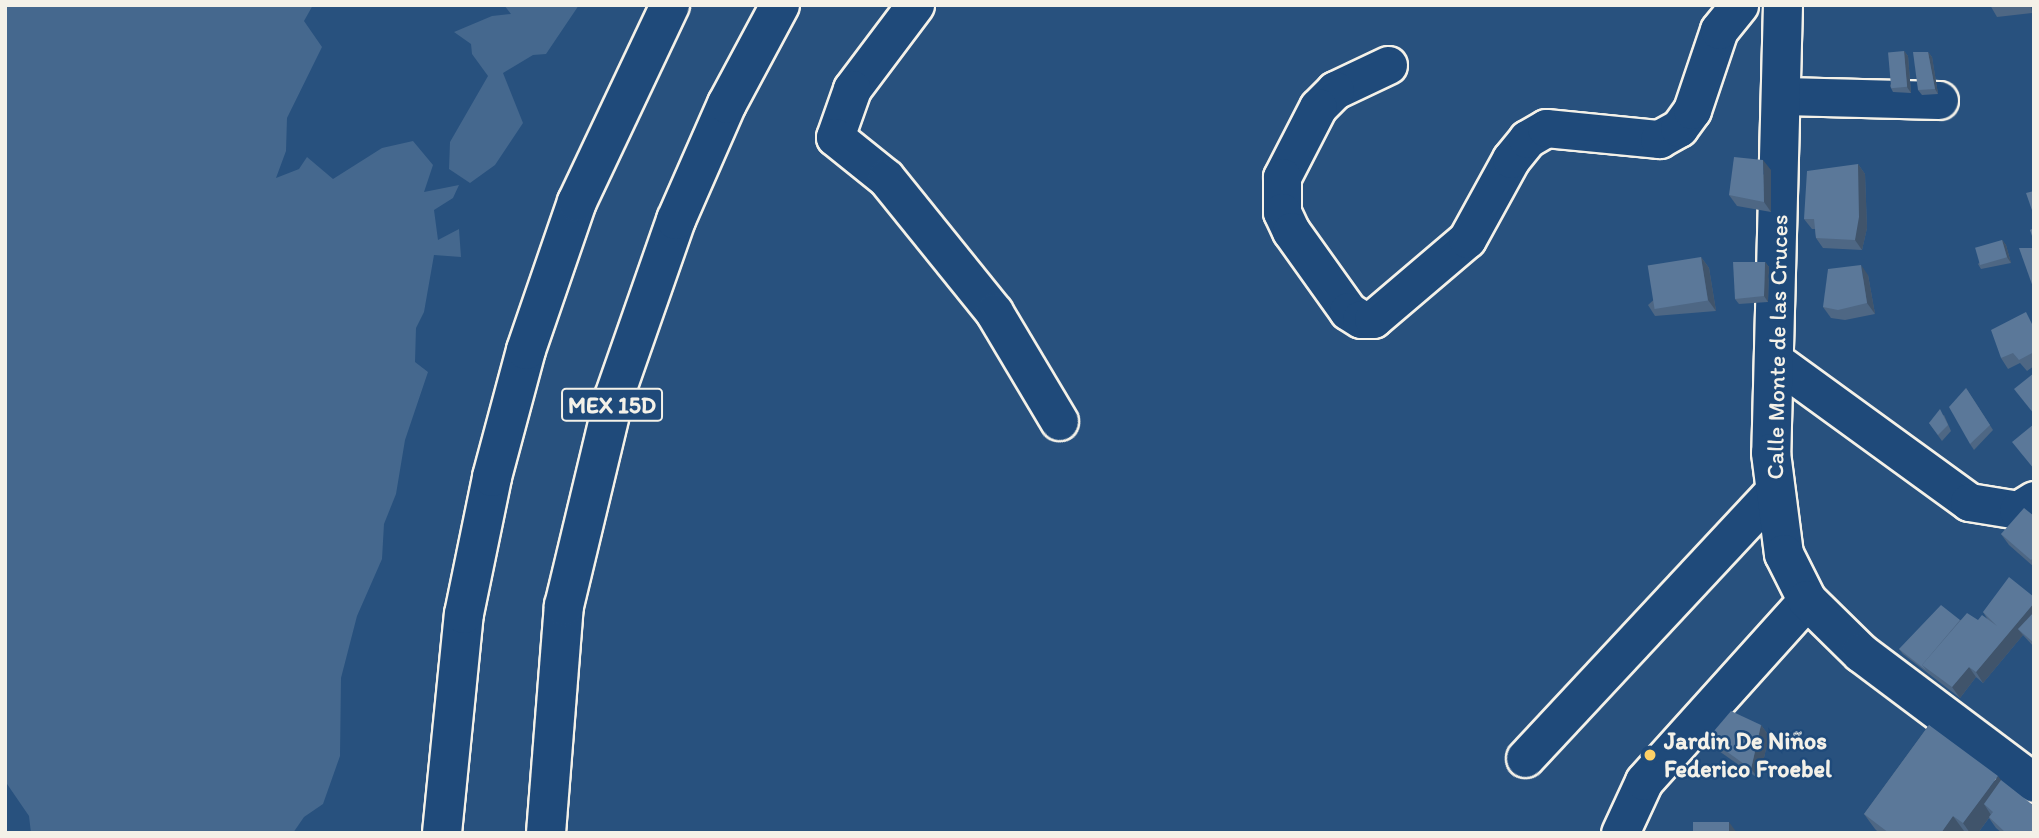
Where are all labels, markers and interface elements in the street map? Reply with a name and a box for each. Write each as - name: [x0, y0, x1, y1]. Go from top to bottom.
- street label: Calle Monte de las Cruces: [1760, 214, 1794, 480]
- road number: MEX 15D: [560, 386, 664, 424]
- place label: Jardin De Niños Federico Froebel: [1664, 727, 1832, 783]
- marker: Jardin De Niños Federico Froebel: [1642, 747, 1658, 763]

